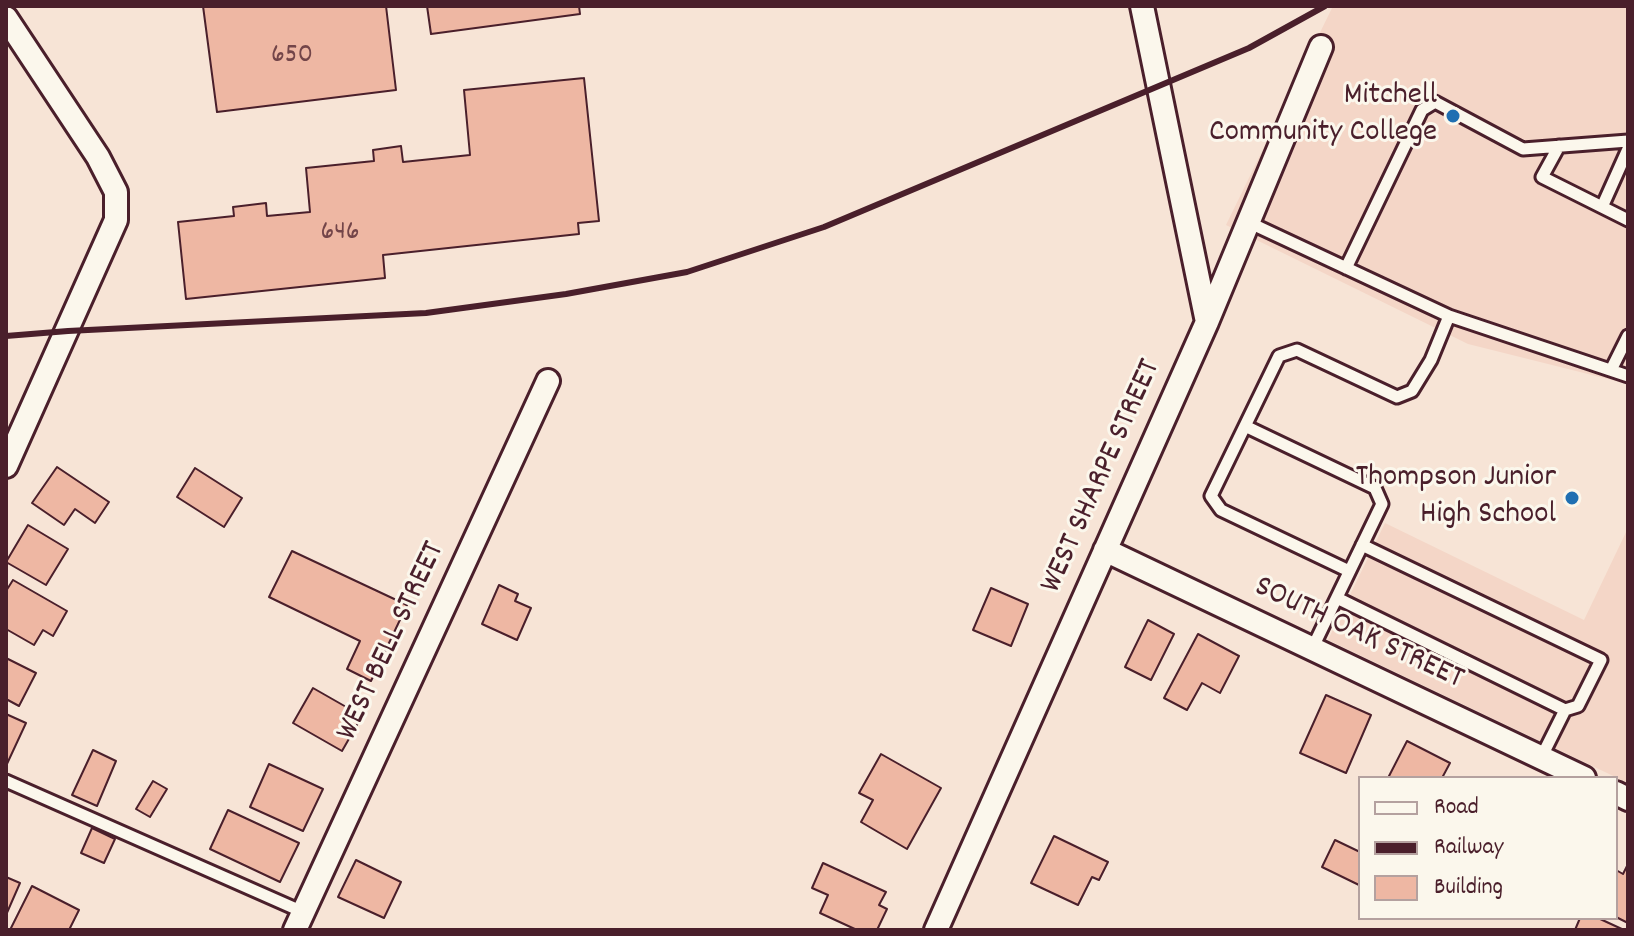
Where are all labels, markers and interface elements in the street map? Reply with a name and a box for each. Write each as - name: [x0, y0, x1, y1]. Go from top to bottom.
- house number: 650: [271, 40, 313, 74]
- place label: Mitchell Community College: [1209, 79, 1437, 154]
- marker: Mitchell Community College: [1444, 107, 1462, 125]
- house number: 646: [320, 217, 360, 251]
- street label: WEST SHARPE STREET: [1034, 354, 1172, 600]
- place label: Thompson Junior High School: [1356, 461, 1556, 536]
- marker: Thompson Junior High School: [1563, 489, 1581, 507]
- street label: WEST BELL STREET: [330, 537, 456, 747]
- street label: SOUTH OAK STREET: [1247, 570, 1469, 700]
- legend: [1358, 776, 1618, 920]
- text: Road: [1434, 791, 1479, 825]
- text: Railway: [1434, 831, 1503, 865]
- text: Building: [1434, 871, 1503, 905]

